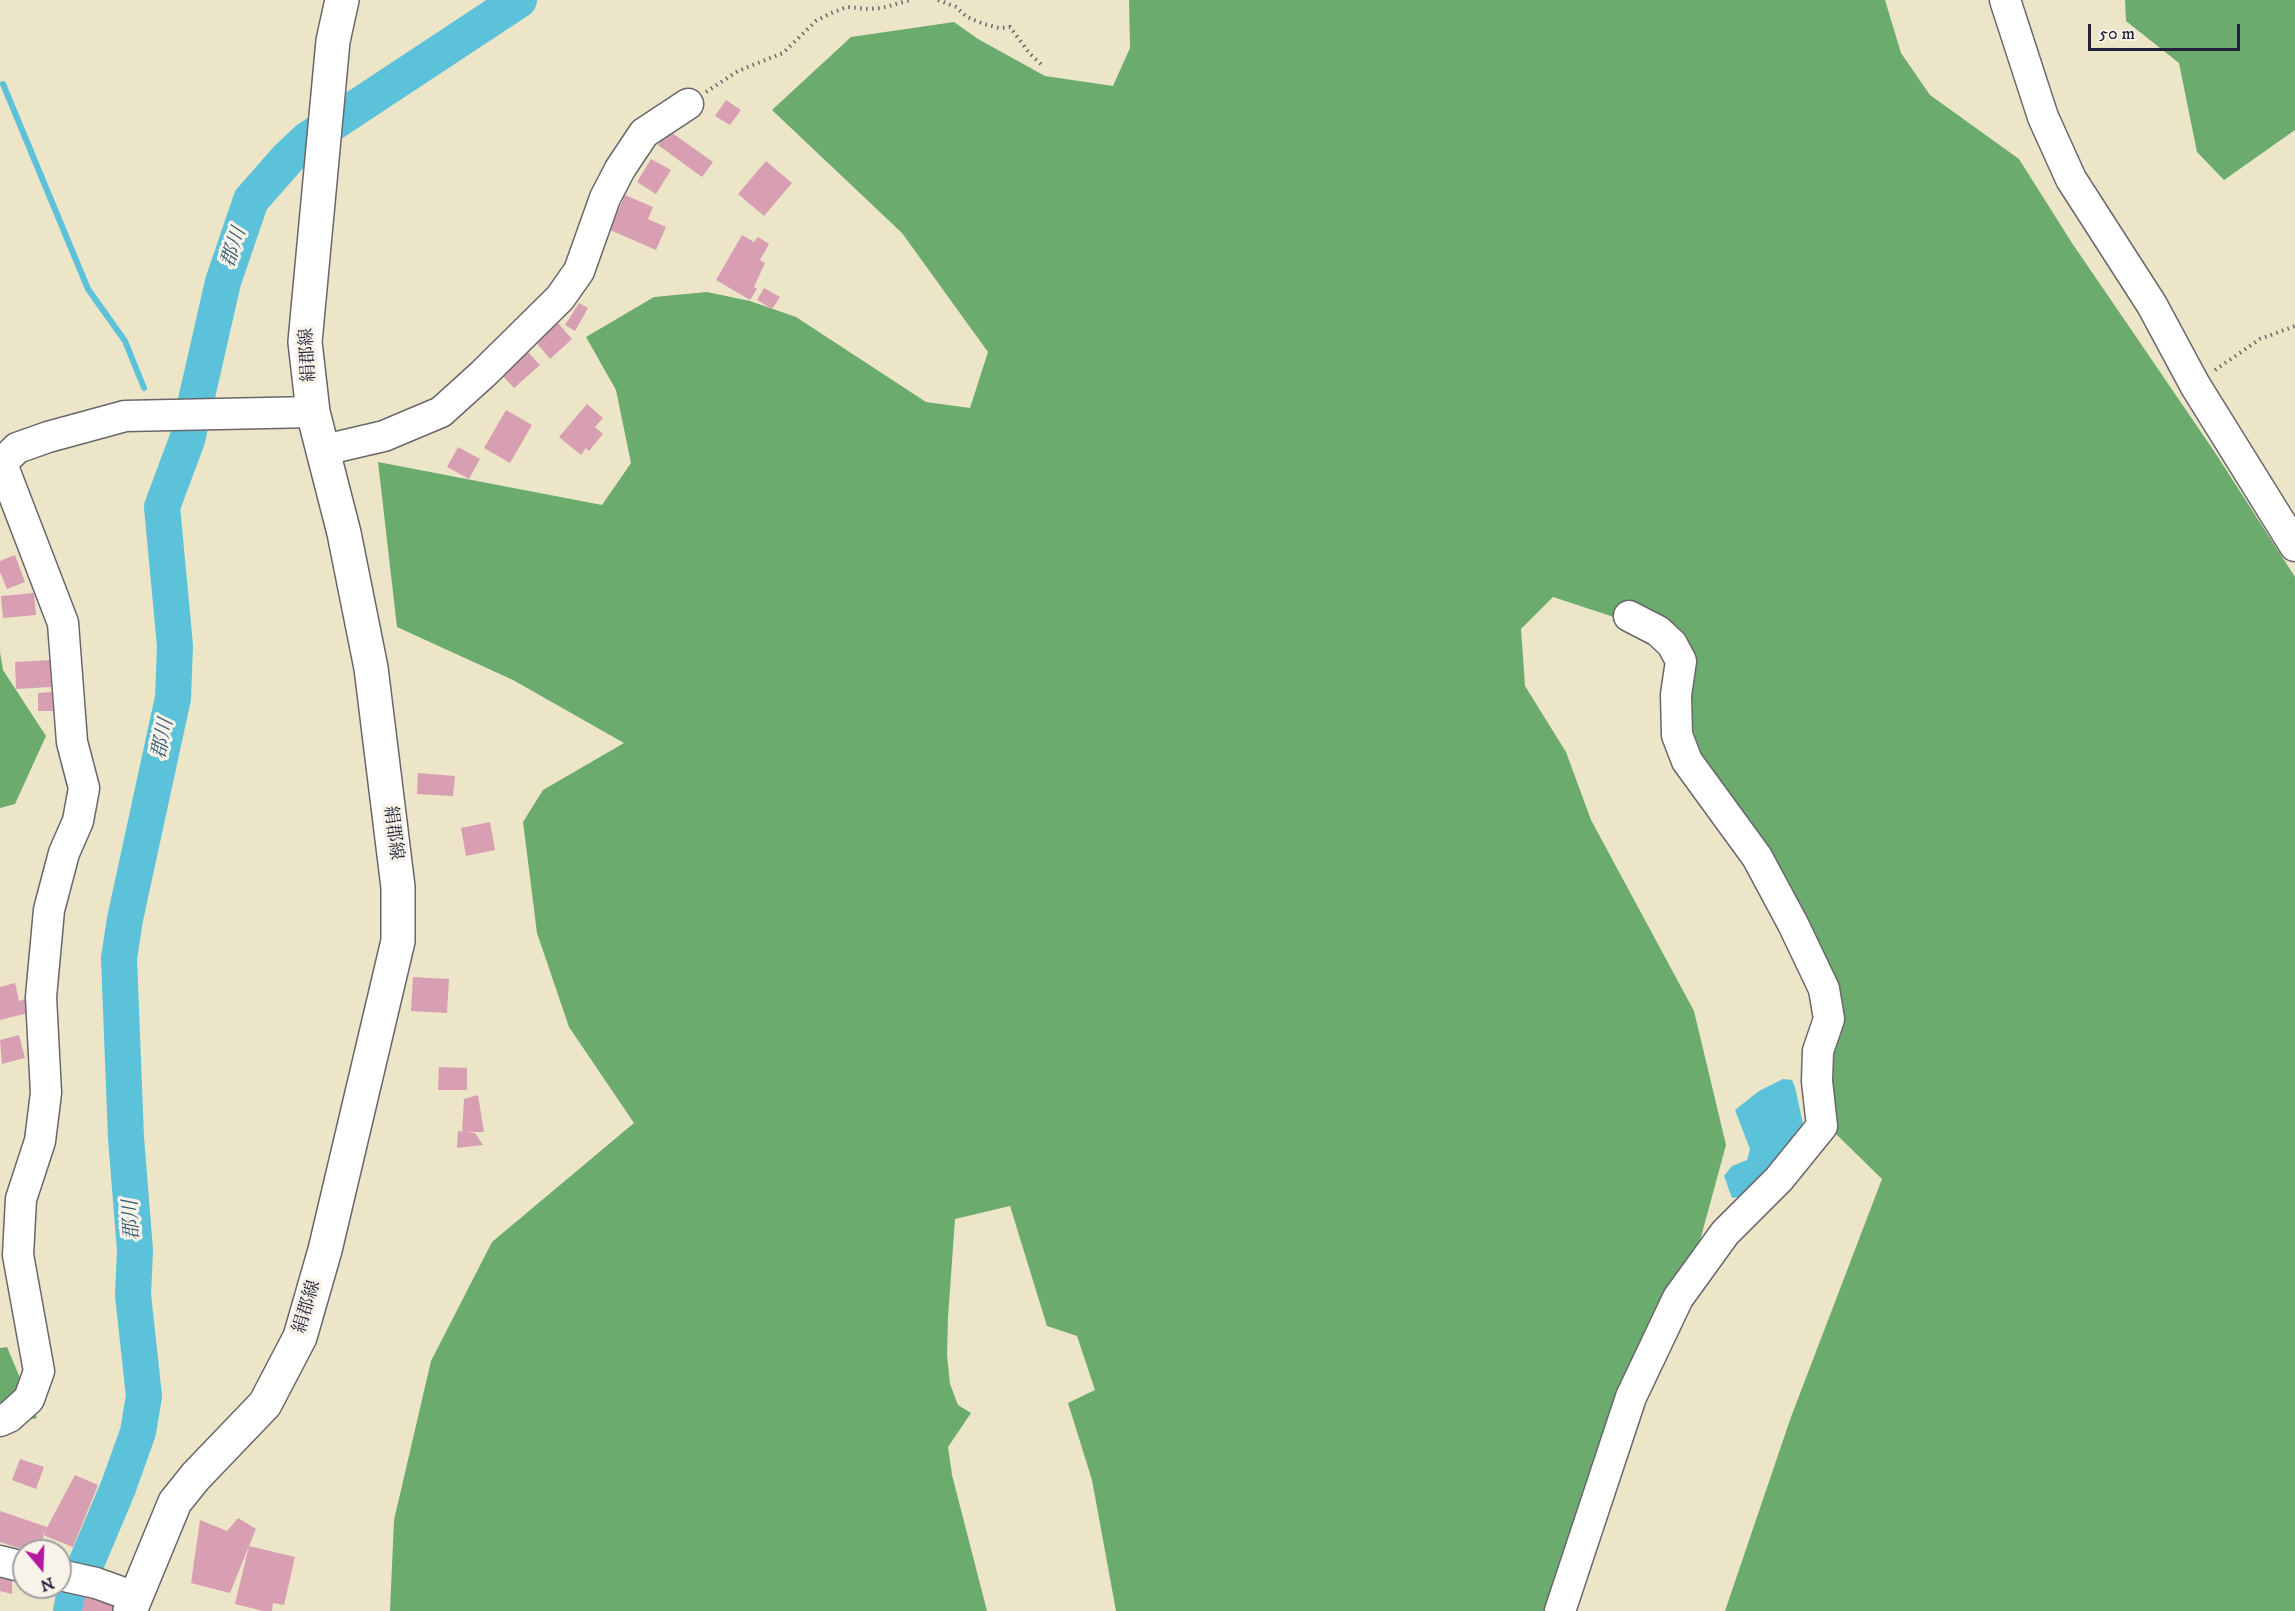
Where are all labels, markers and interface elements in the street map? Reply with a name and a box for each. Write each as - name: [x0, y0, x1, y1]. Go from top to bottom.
- scale bar: [2091, 12, 2242, 50]
- text: 50 m: [2099, 23, 2135, 45]
- water label: 郡川: [217, 225, 253, 271]
- street label: 絹郡線: [297, 327, 321, 383]
- water label: 郡川: [148, 717, 180, 761]
- street label: 絹郡線: [378, 805, 406, 861]
- water label: 郡川: [120, 1199, 146, 1241]
- street label: 絹郡線: [290, 1278, 326, 1336]
- north arrow: [12, 1539, 72, 1599]
- text: N: [38, 1573, 57, 1596]

